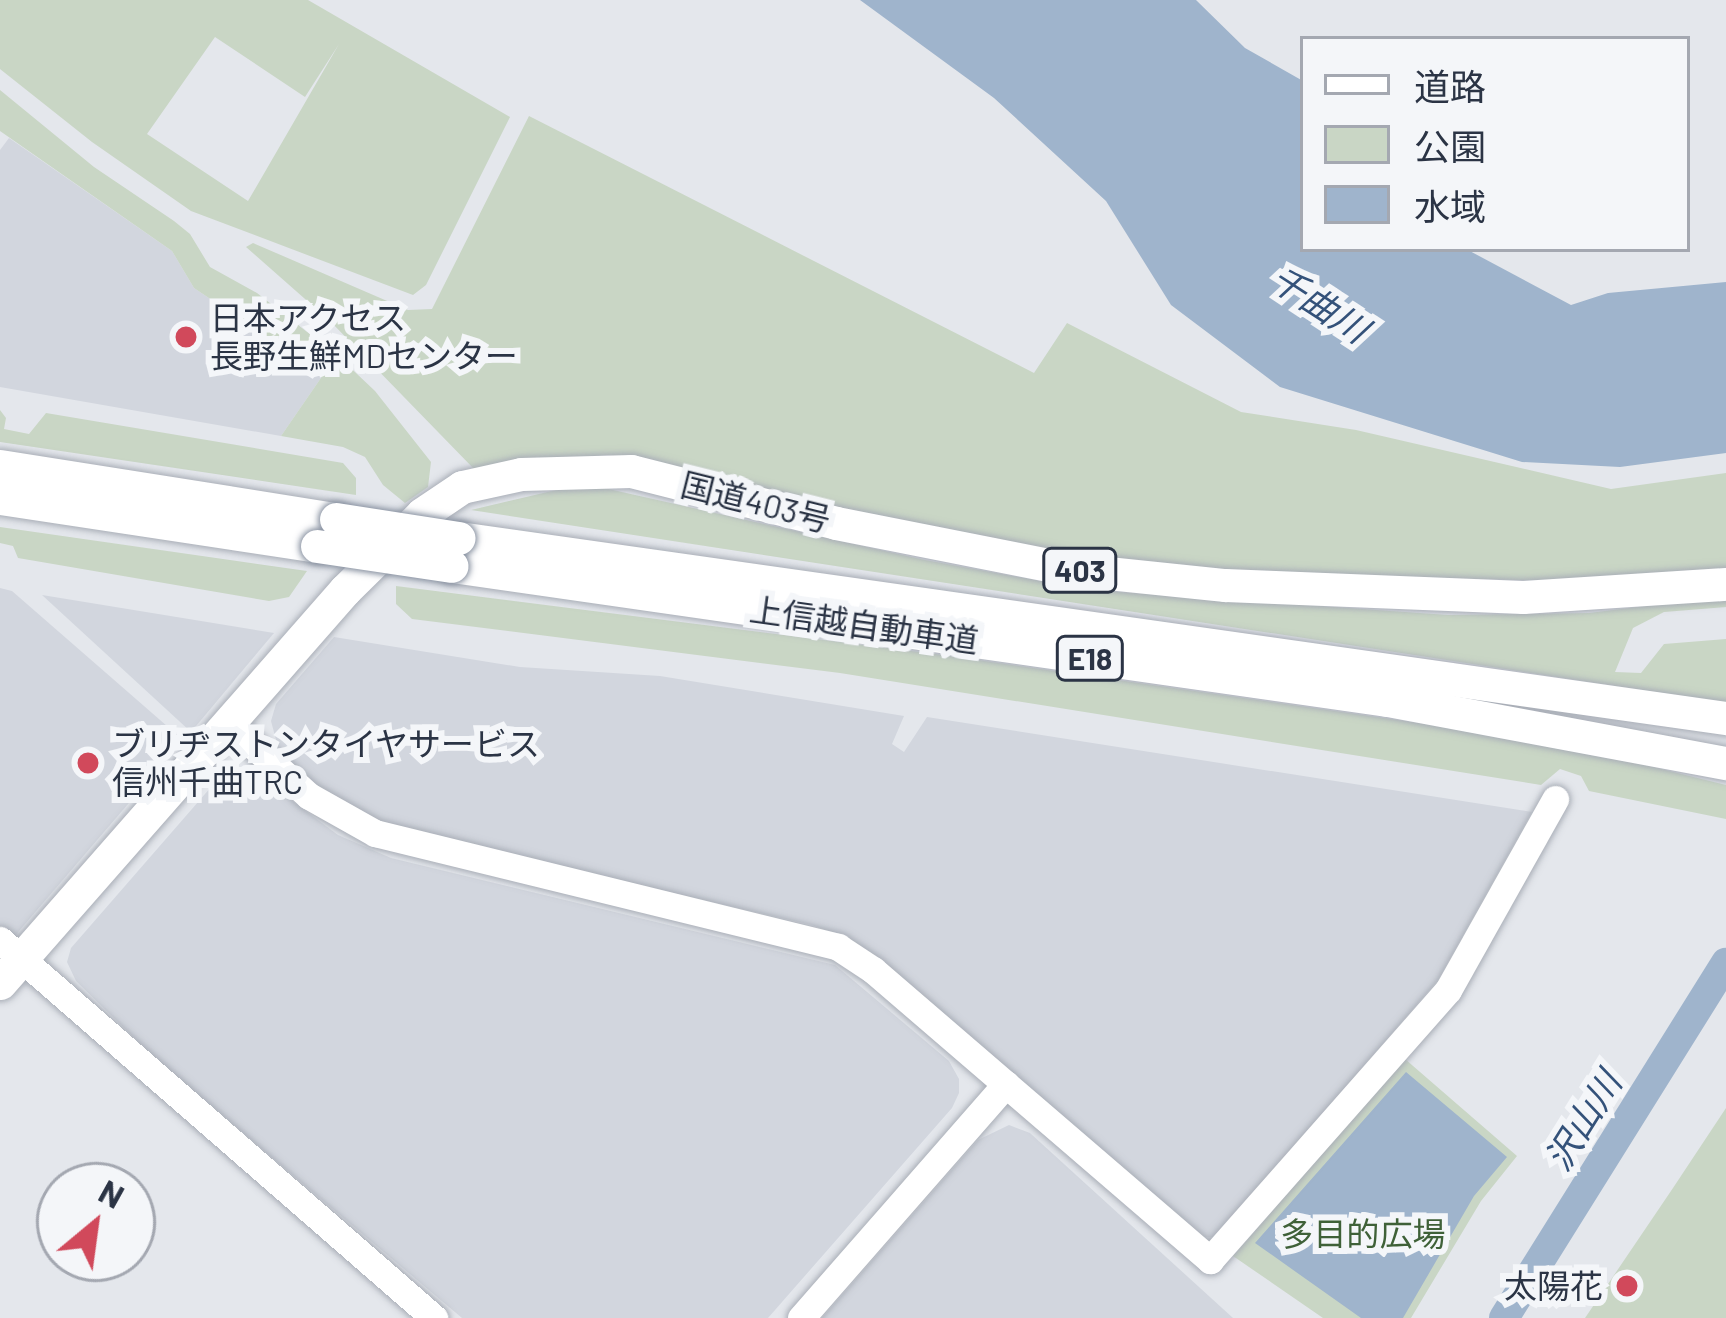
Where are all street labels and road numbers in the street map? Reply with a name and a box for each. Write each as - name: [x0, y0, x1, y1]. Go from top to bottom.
- street label: 国道403号: [677, 464, 835, 540]
- road number: 403: [1041, 546, 1119, 594]
- street label: 上信越自動車道: [747, 589, 981, 661]
- road number: E18: [1054, 634, 1126, 682]

